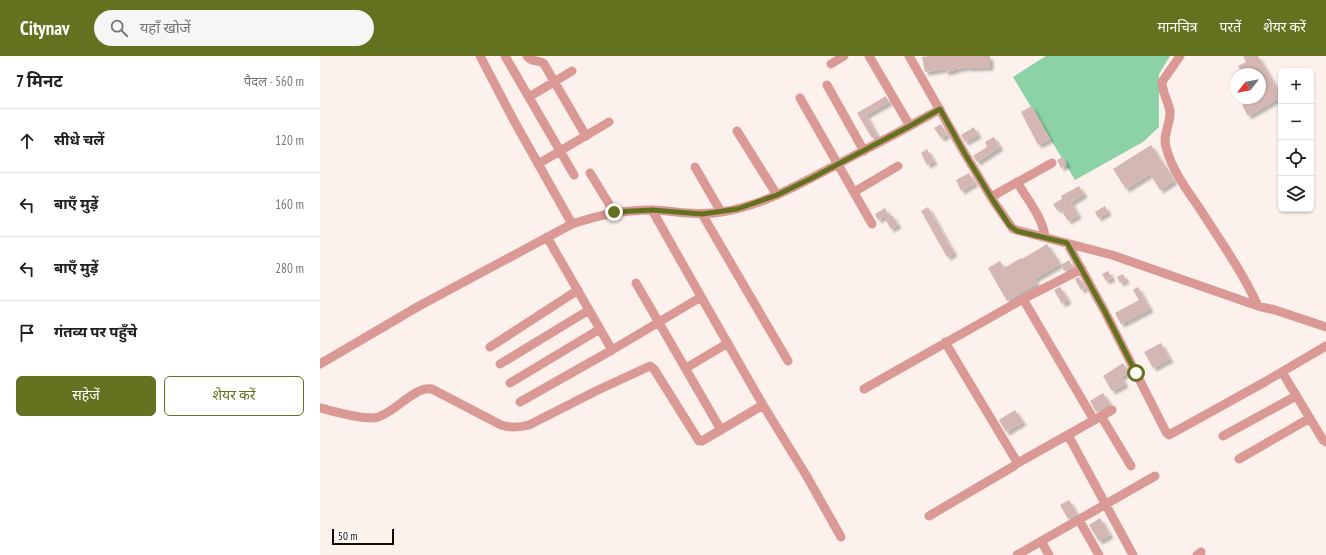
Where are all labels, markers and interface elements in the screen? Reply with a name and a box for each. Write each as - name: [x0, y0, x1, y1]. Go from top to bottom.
- search box: [94, 10, 374, 46]
- text: Citynav: [20, 16, 70, 40]
- icon: search: [108, 17, 130, 39]
- text: यहाँ खोजें: [140, 18, 191, 37]
- text: मानचित्र: [1158, 18, 1198, 36]
- text: परतें: [1220, 18, 1241, 36]
- text: शेयर करें: [1263, 18, 1306, 36]
- north arrow: [1230, 68, 1266, 104]
- map controls: [1278, 68, 1314, 212]
- button: +: [1278, 68, 1314, 104]
- text: 7 मिनट: [16, 70, 63, 92]
- text: पैदल · 560 m: [244, 73, 304, 90]
- button: −: [1278, 104, 1314, 140]
- icon: ahead: [16, 130, 38, 152]
- text: सीधे चलें: [54, 130, 104, 149]
- text: 120 m: [275, 132, 304, 149]
- button: locate: [1278, 140, 1314, 176]
- button: layers: [1278, 176, 1314, 212]
- icon: left: [16, 194, 38, 216]
- text: बाएँ मुड़ें: [54, 194, 98, 213]
- text: 160 m: [275, 196, 304, 213]
- route end: [605, 203, 623, 221]
- icon: left: [16, 258, 38, 280]
- text: बाएँ मुड़ें: [54, 258, 98, 277]
- text: 280 m: [275, 260, 304, 277]
- icon: arrive: [16, 322, 38, 344]
- text: गंतव्य पर पहुँचे: [54, 322, 137, 341]
- route start: [1127, 364, 1145, 382]
- button: सहेजें: [16, 376, 156, 416]
- button: शेयर करें: [164, 376, 304, 416]
- scale bar: [332, 527, 394, 546]
- text: 50 m: [338, 529, 357, 543]

